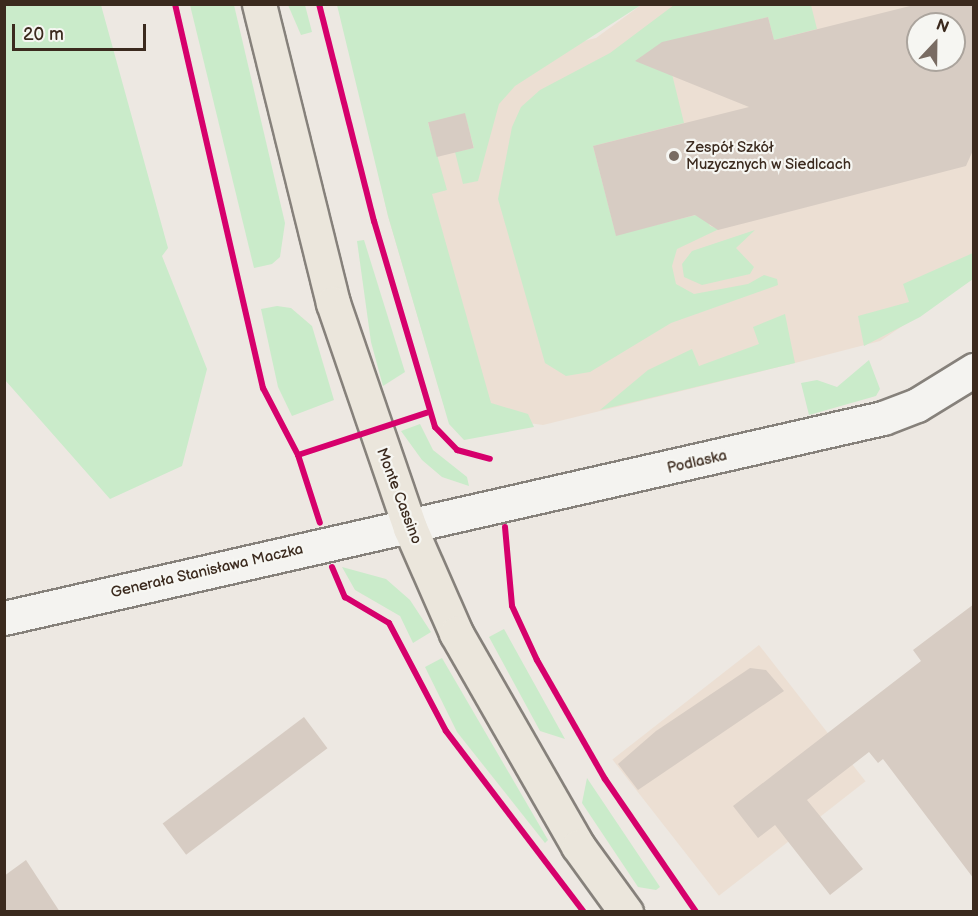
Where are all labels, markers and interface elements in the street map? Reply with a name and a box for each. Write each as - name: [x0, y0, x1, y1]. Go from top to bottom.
- scale bar: [15, 12, 148, 50]
- north arrow: [906, 12, 966, 72]
- text: N: [933, 16, 951, 38]
- text: 20 m: [23, 24, 64, 45]
- place label: Zespół Szkół Muzycznych w Siedlcach: [686, 138, 851, 173]
- marker: Zespół Szkół Muzycznych w Siedlcach: [667, 149, 681, 163]
- street label: Monte Cassino: [372, 445, 426, 547]
- street label: Podlaska: [665, 446, 729, 478]
- street label: Generała Stanisława Maczka: [109, 540, 305, 602]

